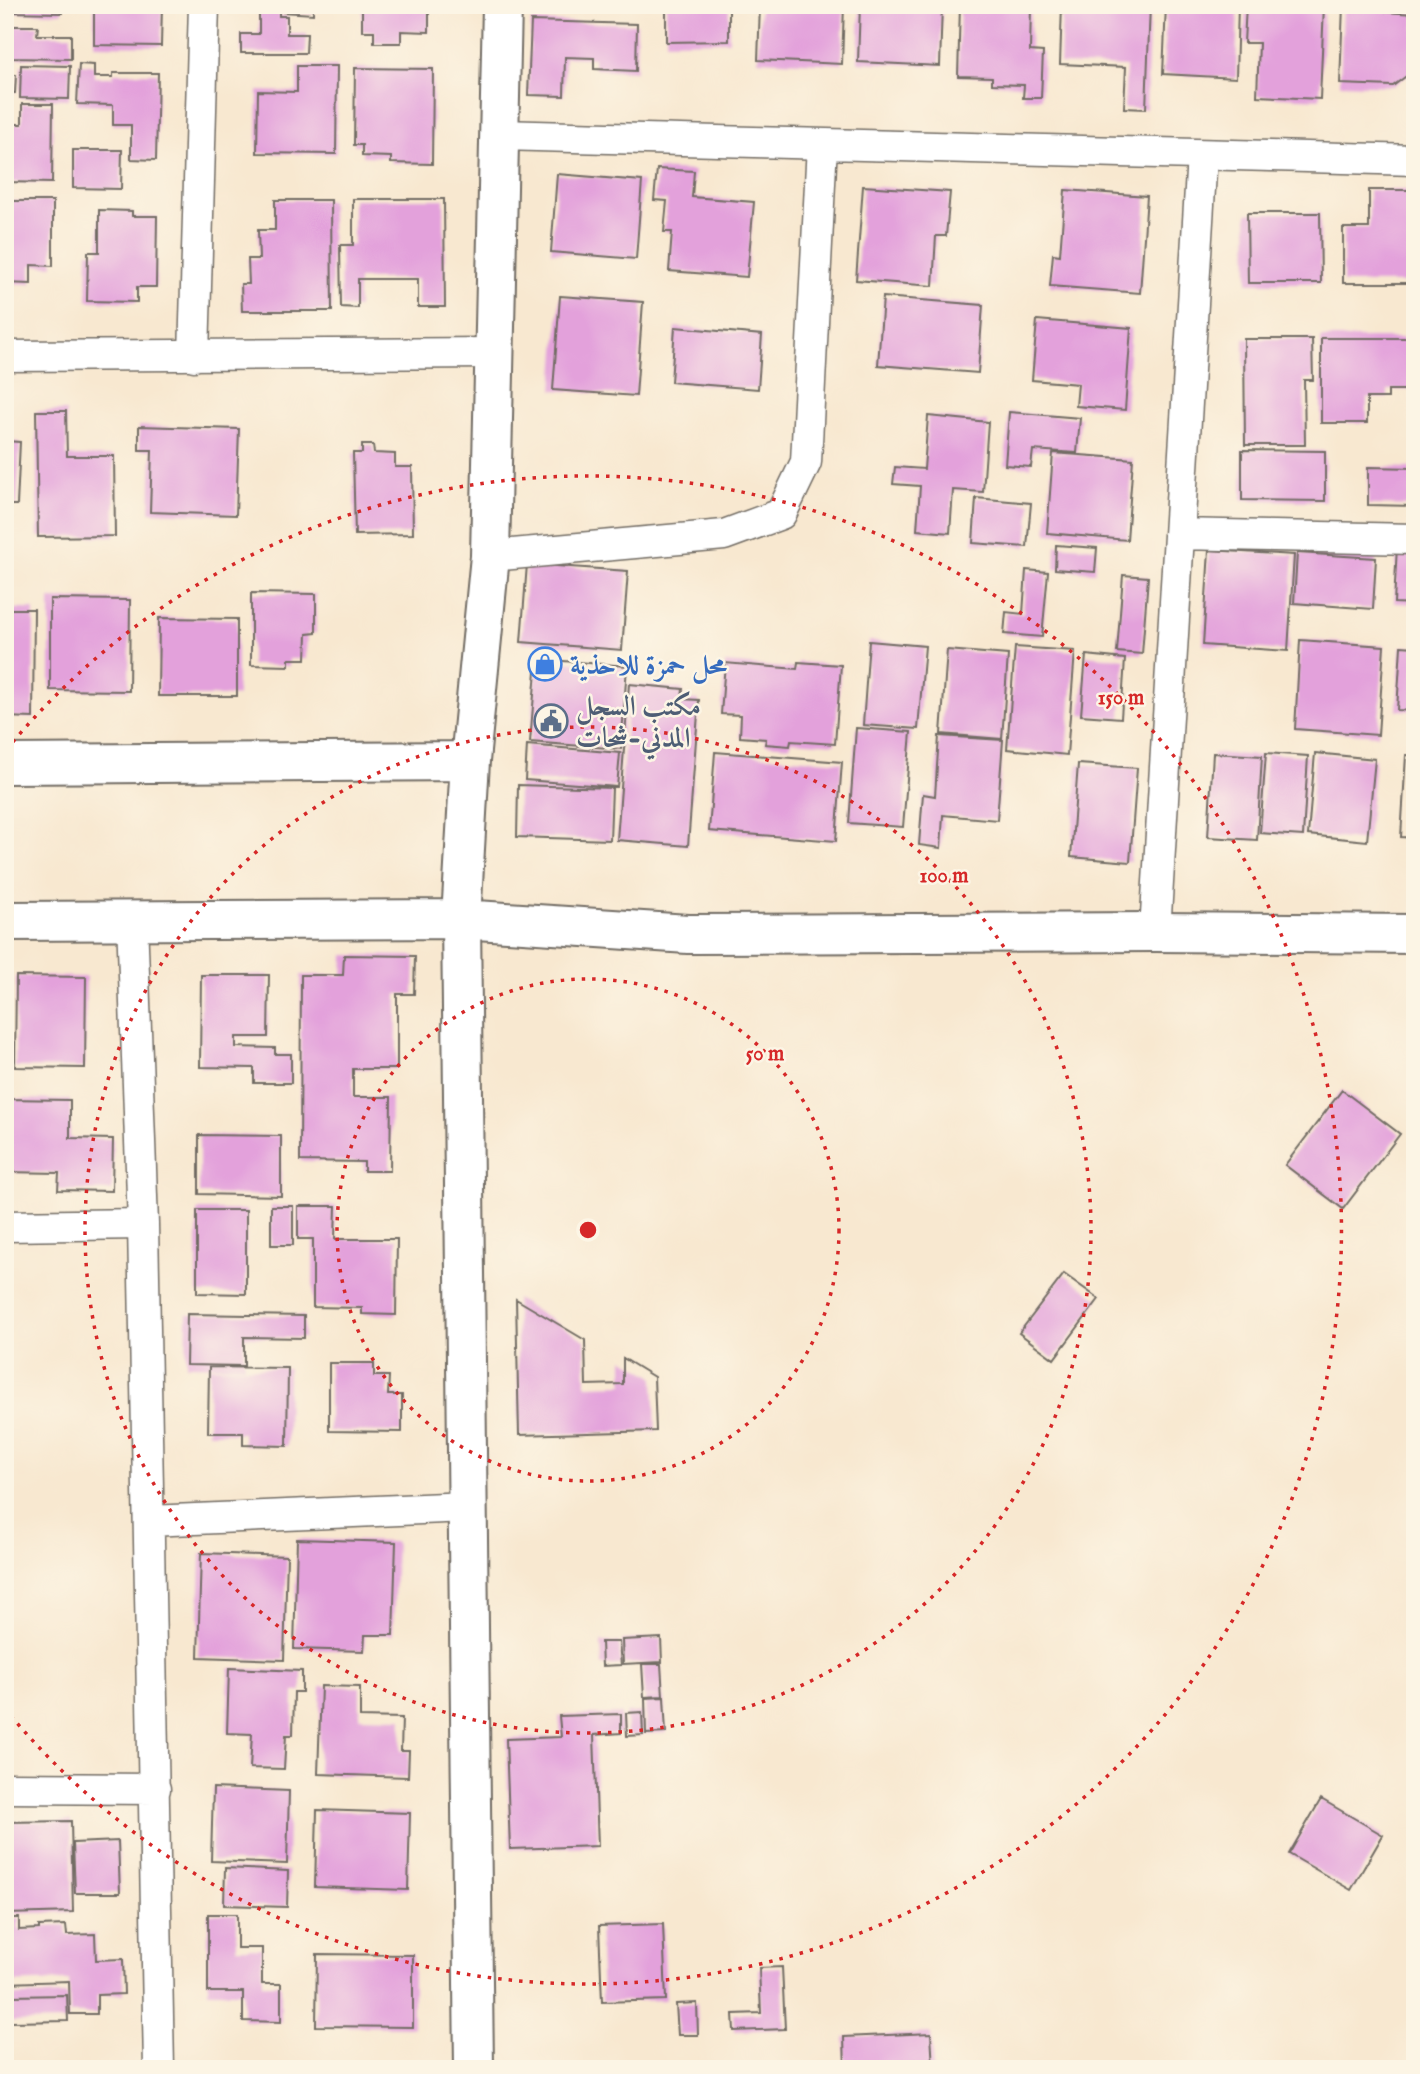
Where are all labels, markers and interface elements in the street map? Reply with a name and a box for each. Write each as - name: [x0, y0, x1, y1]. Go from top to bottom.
- shop icon: محل حمزة للاحذية: [526, 645, 564, 683]
- place label: محل حمزة للاحذية: [570, 649, 728, 684]
- text: 150 m: [1098, 685, 1145, 712]
- place label: مكتب السجل المدني-شحات: [576, 690, 701, 760]
- public building icon: مكتب السجل المدني-شحات: [532, 702, 570, 740]
- text: 100 m: [919, 863, 969, 890]
- text: 50 m: [746, 1041, 785, 1068]
- centre of rings: [576, 1218, 600, 1242]

